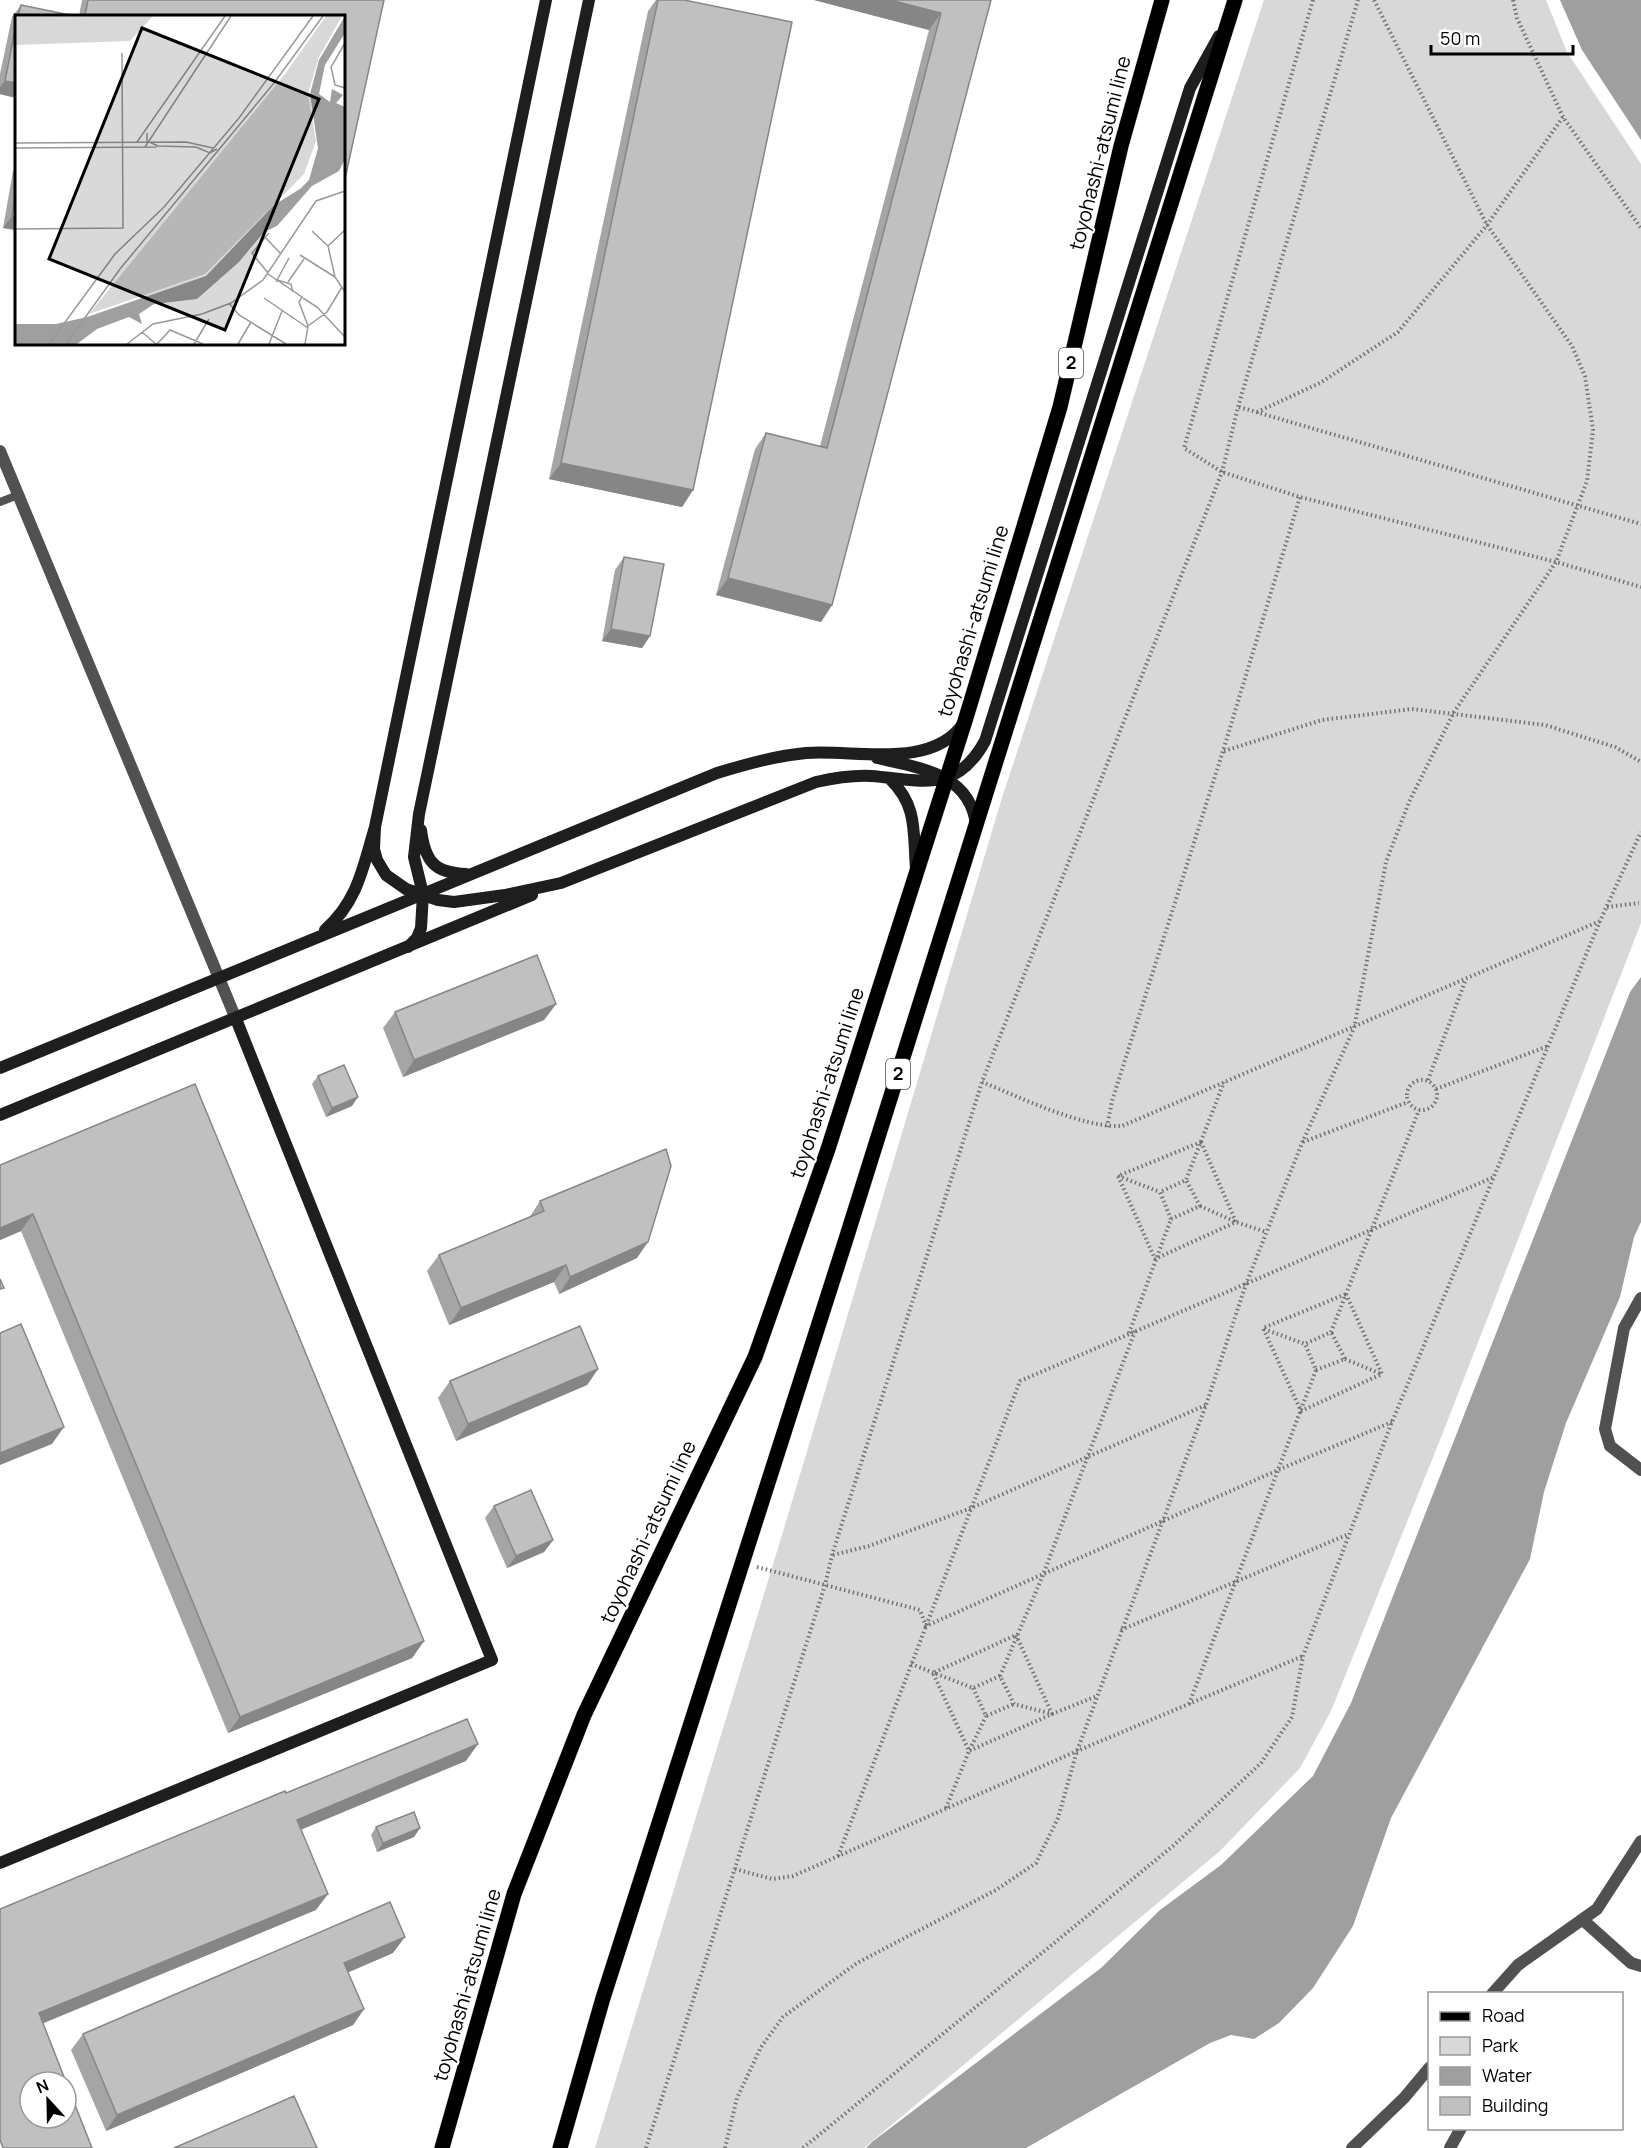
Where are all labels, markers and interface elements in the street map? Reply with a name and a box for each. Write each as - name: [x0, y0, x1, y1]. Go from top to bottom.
- inset map: [15, 15, 345, 345]
- scale bar: [1431, 18, 1574, 56]
- text: 50 m: [1440, 26, 1480, 50]
- street label: toyohashi-atsumi line: [1062, 53, 1137, 253]
- road number: 2: [1059, 348, 1083, 378]
- street label: toyohashi-atsumi line: [930, 522, 1015, 720]
- street label: toyohashi-atsumi line: [783, 984, 870, 1182]
- road number: 2: [886, 1059, 910, 1089]
- street label: toyohashi-atsumi line: [593, 1436, 702, 1628]
- street label: toyohashi-atsumi line: [426, 1885, 507, 2084]
- legend: [1428, 1992, 1623, 2130]
- text: Road: [1482, 2003, 1525, 2027]
- text: Park: [1482, 2033, 1519, 2057]
- text: Water: [1482, 2063, 1532, 2087]
- north arrow: [18, 2070, 78, 2130]
- text: N: [33, 2074, 52, 2098]
- text: Building: [1482, 2093, 1548, 2117]

